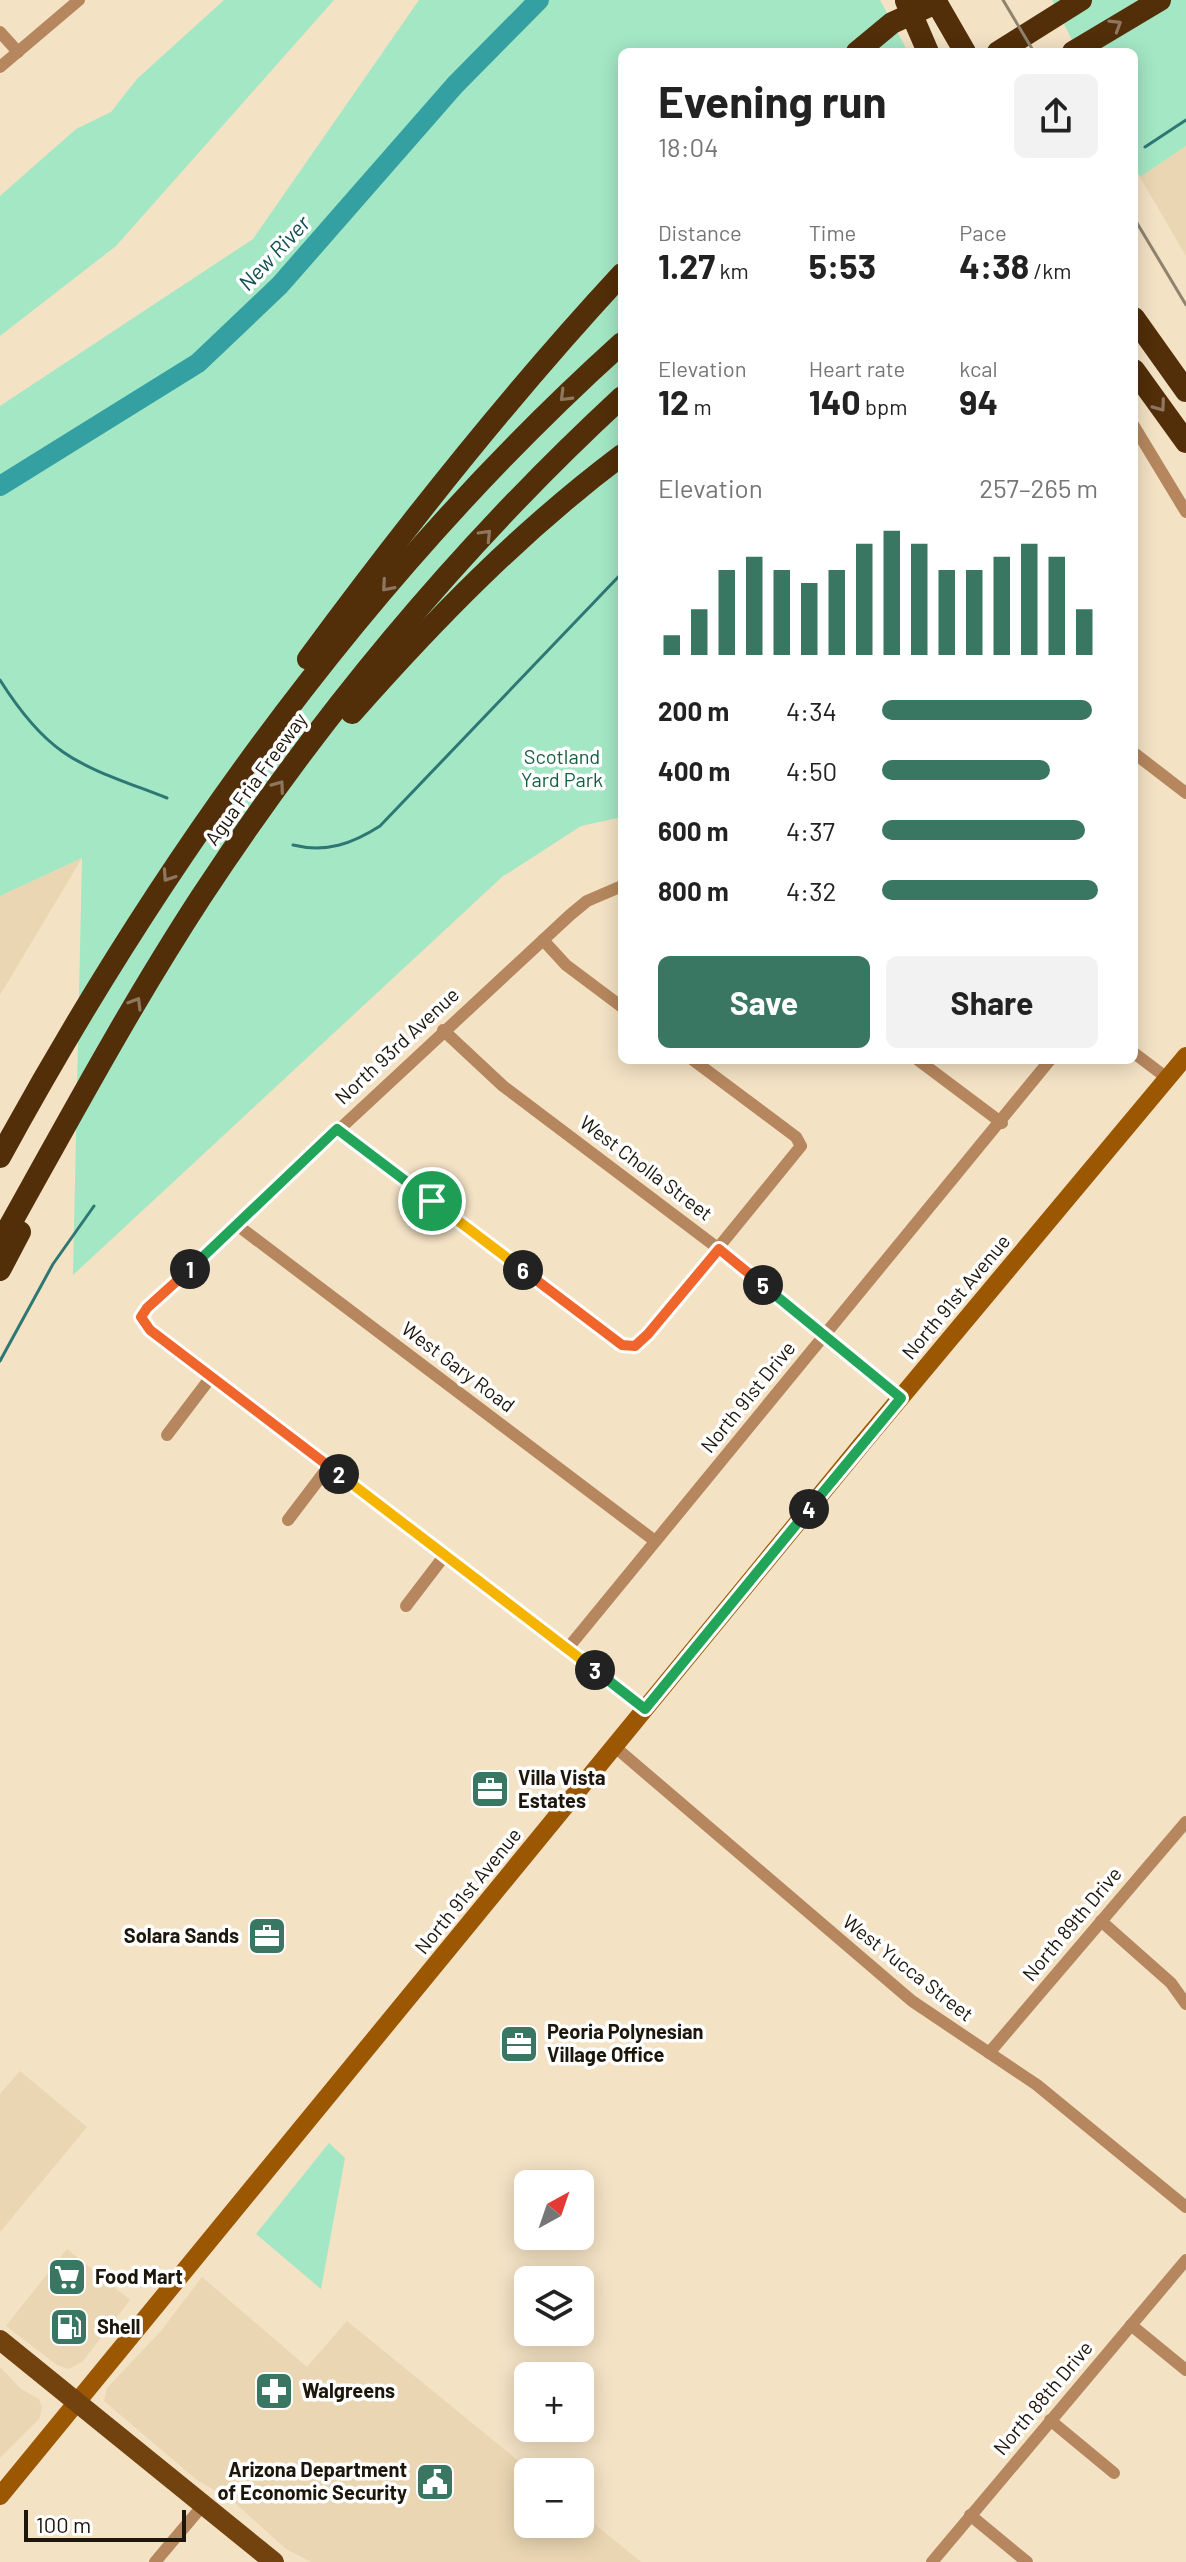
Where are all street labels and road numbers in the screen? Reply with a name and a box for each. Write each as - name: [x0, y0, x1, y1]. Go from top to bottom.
- street label: Agua Fria Freeway: [199, 707, 311, 849]
- street label: North 93rd Avenue: [329, 982, 463, 1109]
- street label: West Cholla Street: [576, 1110, 718, 1225]
- street label: North 91st Avenue: [896, 1229, 1014, 1364]
- street label: West Gary Road: [397, 1316, 520, 1417]
- street label: North 91st Drive: [695, 1336, 799, 1457]
- street label: North 91st Avenue: [409, 1822, 525, 1958]
- street label: North 89th Drive: [1017, 1861, 1126, 1985]
- street label: West Yucca Street: [839, 1909, 979, 2026]
- street label: North 88th Drive: [988, 2335, 1097, 2459]

